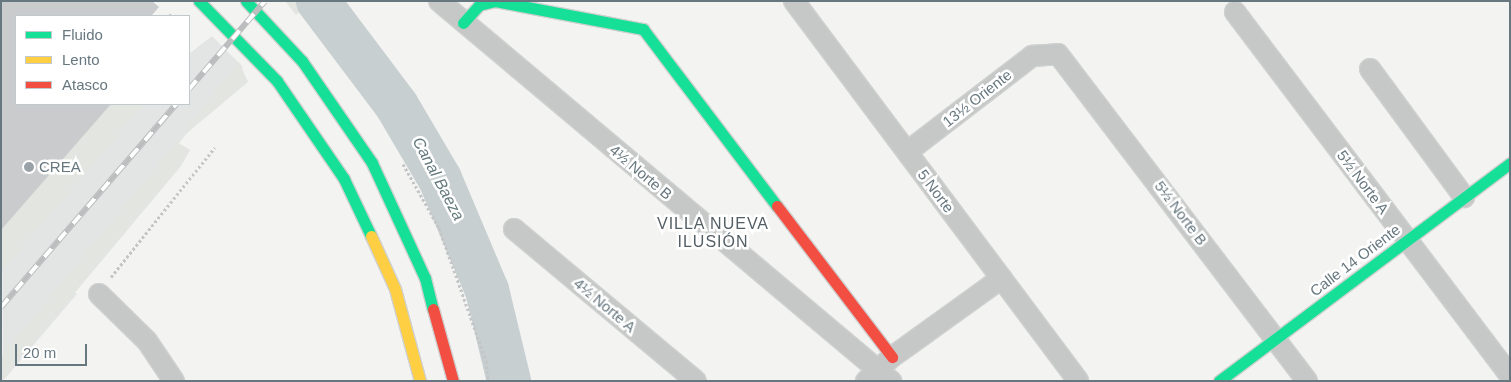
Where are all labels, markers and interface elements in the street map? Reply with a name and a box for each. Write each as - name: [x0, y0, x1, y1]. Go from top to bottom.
- legend: [15, 15, 190, 105]
- text: Fluido: [62, 26, 103, 43]
- text: Lento: [62, 51, 100, 68]
- street label: 13½ Oriente: [939, 65, 1015, 131]
- text: Atasco: [62, 76, 108, 93]
- water label: Canal Baeza: [408, 134, 468, 224]
- street label: 4½ Norte B: [606, 141, 676, 203]
- street label: 5½ Norte A: [1333, 146, 1393, 218]
- place label: CREA: [39, 158, 81, 176]
- marker: CREA: [23, 161, 35, 173]
- street label: 5 Norte: [914, 166, 958, 216]
- street label: 5½ Norte B: [1151, 177, 1211, 249]
- district label: VILLA NUEVA ILUSIÓN: [655, 214, 771, 252]
- street label: Calle 14 Oriente: [1306, 220, 1404, 300]
- street label: 4½ Norte A: [570, 274, 640, 336]
- scale bar: [18, 334, 90, 366]
- text: 20 m: [23, 344, 56, 361]

